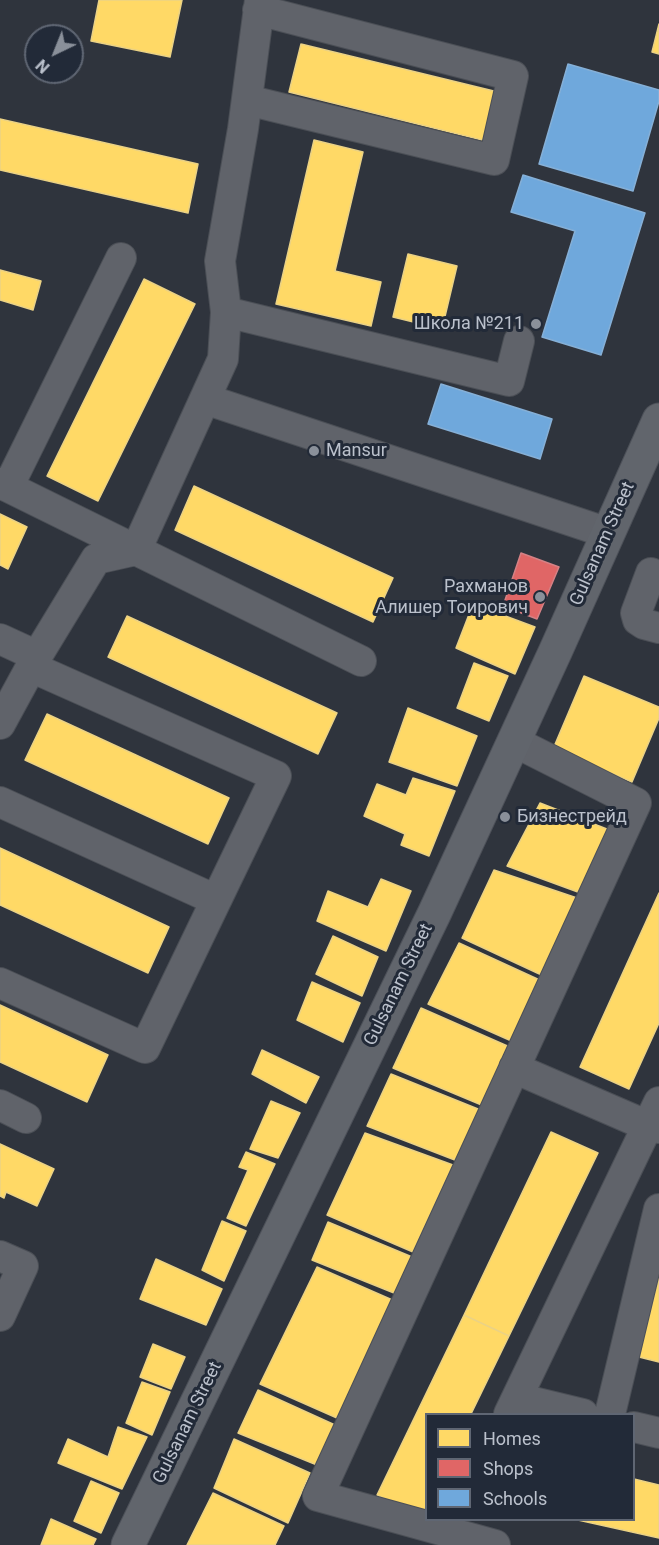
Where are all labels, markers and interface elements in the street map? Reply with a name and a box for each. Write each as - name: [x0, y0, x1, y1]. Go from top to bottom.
- north arrow: [24, 24, 84, 84]
- text: N: [32, 55, 53, 77]
- place label: Школа №211: [414, 313, 524, 335]
- marker: Школа №211: [529, 317, 543, 331]
- place label: Mansur: [326, 440, 387, 462]
- marker: Mansur: [307, 444, 321, 458]
- street label: Gulsanam Street: [566, 479, 640, 609]
- place label: Рахманов Алишер Тоирович: [375, 576, 528, 618]
- marker: Рахманов Алишер Тоирович: [533, 590, 547, 604]
- place label: Бизнестрейд: [517, 806, 627, 828]
- marker: Бизнестрейд: [498, 810, 512, 824]
- street label: Gulsanam Street: [360, 920, 438, 1050]
- street label: Gulsanam Street: [149, 1358, 227, 1488]
- legend: [425, 1413, 635, 1521]
- text: Homes: [483, 1428, 541, 1449]
- text: Shops: [483, 1458, 533, 1479]
- text: Schools: [483, 1488, 547, 1509]

